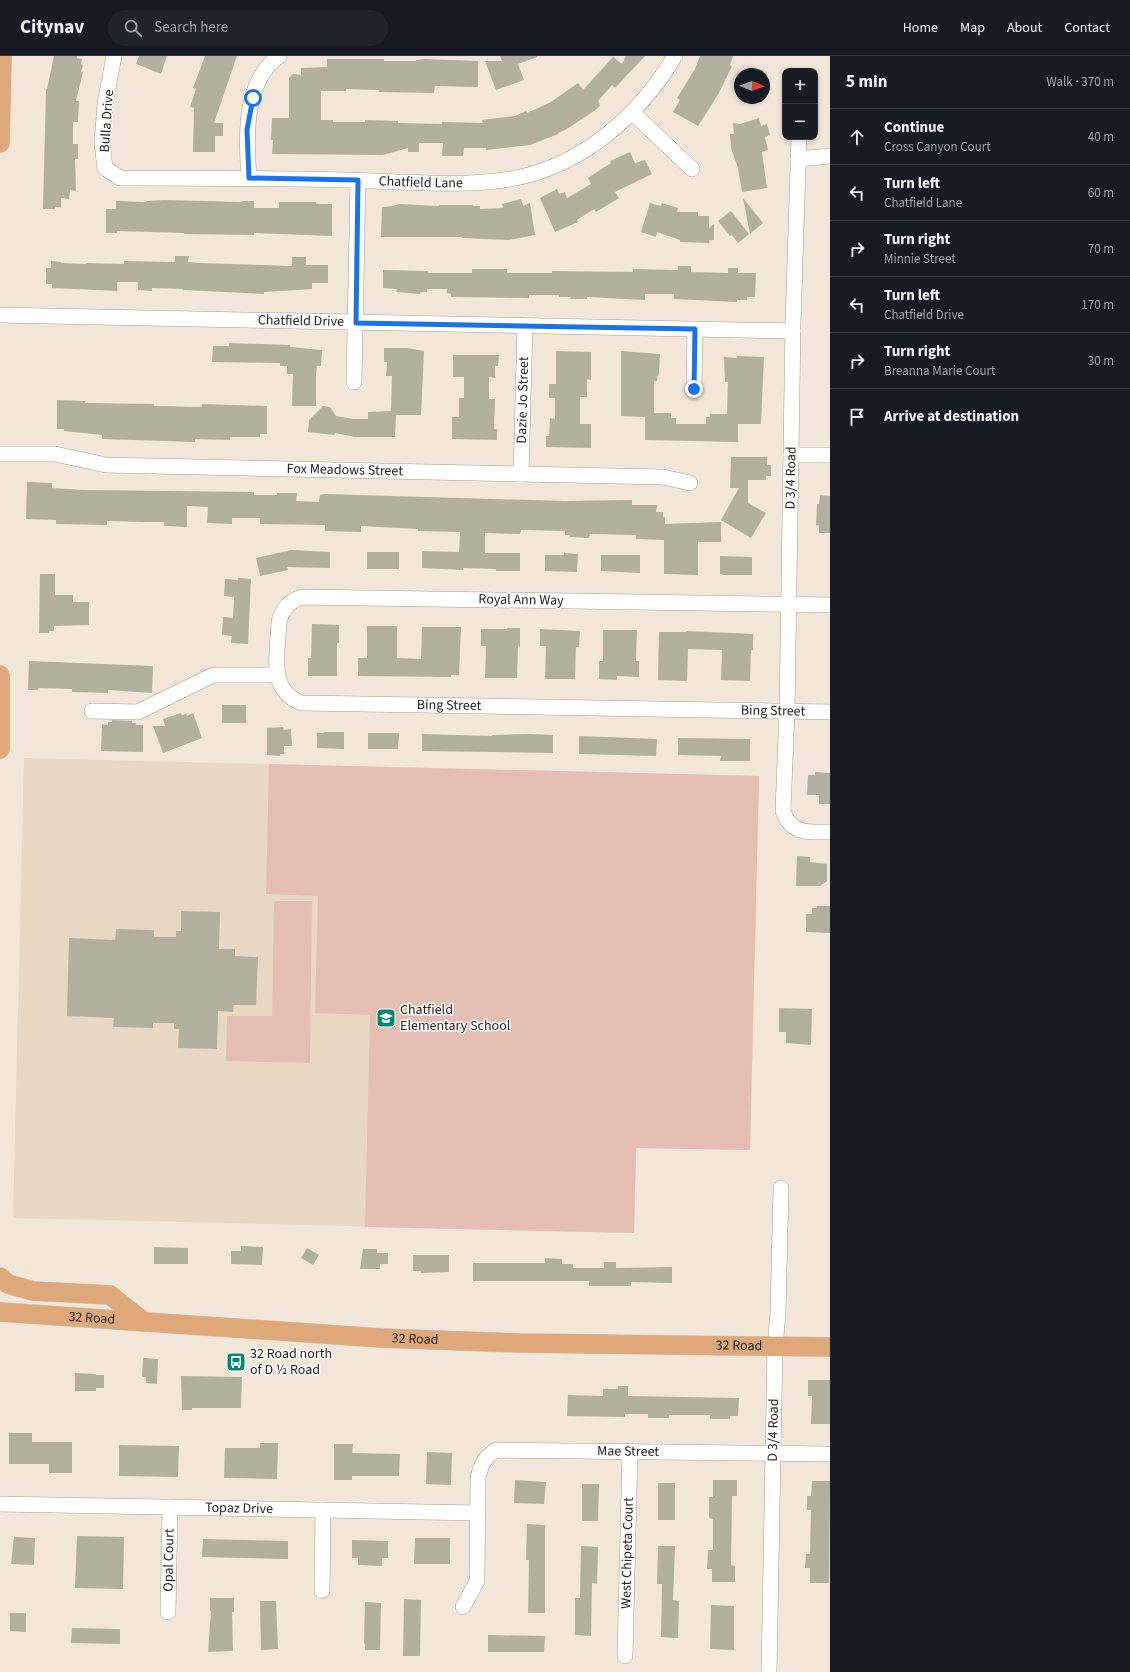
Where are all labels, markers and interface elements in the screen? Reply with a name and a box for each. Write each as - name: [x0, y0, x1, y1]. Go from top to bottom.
- search box: [108, 10, 388, 46]
- text: Citynav: [20, 14, 84, 41]
- icon: search: [122, 17, 144, 39]
- text: Search here: [154, 17, 228, 38]
- text: Home: [903, 18, 938, 38]
- text: Map: [960, 18, 985, 38]
- text: About: [1007, 18, 1042, 38]
- text: Contact: [1064, 18, 1110, 38]
- north arrow: [734, 68, 770, 104]
- map controls: [782, 68, 818, 140]
- button: +: [782, 68, 818, 104]
- text: 5 min: [846, 70, 887, 94]
- text: Walk · 370 m: [1046, 73, 1114, 91]
- street label: Bulla Drive: [95, 89, 119, 153]
- route start: [244, 89, 262, 107]
- button: −: [782, 104, 818, 140]
- text: Continue: [884, 117, 944, 138]
- icon: ahead: [846, 126, 868, 148]
- text: 40 m: [1088, 128, 1114, 146]
- text: Cross Canyon Court: [884, 138, 991, 156]
- street label: Chatfield Lane: [378, 171, 463, 193]
- text: Turn left: [884, 173, 940, 194]
- icon: left: [846, 182, 868, 204]
- text: 60 m: [1088, 184, 1114, 202]
- text: Chatfield Lane: [884, 194, 962, 212]
- text: Turn right: [884, 229, 950, 250]
- icon: right: [846, 238, 868, 260]
- text: 70 m: [1088, 240, 1114, 258]
- text: Minnie Street: [884, 250, 956, 268]
- text: Turn left: [884, 285, 940, 306]
- icon: left: [846, 294, 868, 316]
- text: 170 m: [1081, 296, 1114, 314]
- text: Chatfield Drive: [884, 306, 964, 324]
- street label: Chatfield Drive: [258, 310, 344, 332]
- text: Turn right: [884, 341, 950, 362]
- icon: right: [846, 350, 868, 372]
- text: 30 m: [1088, 352, 1114, 370]
- street label: Dazie Jo Street: [512, 356, 534, 444]
- text: Breanna Marie Court: [884, 362, 995, 380]
- route end: [685, 380, 703, 398]
- icon: arrive: [846, 406, 868, 428]
- text: Arrive at destination: [884, 406, 1019, 427]
- street label: D 3/4 Road: [780, 446, 802, 510]
- street label: Fox Meadows Street: [286, 459, 403, 481]
- street label: Royal Ann Way: [478, 589, 564, 611]
- street label: Bing Street: [417, 695, 482, 716]
- street label: Bing Street: [741, 700, 806, 722]
- place label: Chatfield Elementary School: [400, 1000, 511, 1036]
- school or university icon: Chatfield Elementary School: [375, 1007, 397, 1029]
- street label: 32 Road: [68, 1307, 116, 1330]
- street label: 32 Road: [391, 1328, 439, 1350]
- street label: 32 Road: [715, 1336, 763, 1356]
- place label: 32 Road north of D ½ Road: [250, 1344, 332, 1380]
- bus stop icon: 32 Road north of D ½ Road: [225, 1351, 247, 1373]
- street label: D 3/4 Road: [763, 1398, 784, 1462]
- street label: Mae Street: [597, 1441, 660, 1462]
- street label: West Chipeta Court: [616, 1497, 639, 1609]
- street label: Topaz Drive: [205, 1498, 273, 1519]
- street label: Opal Court: [158, 1528, 180, 1592]

